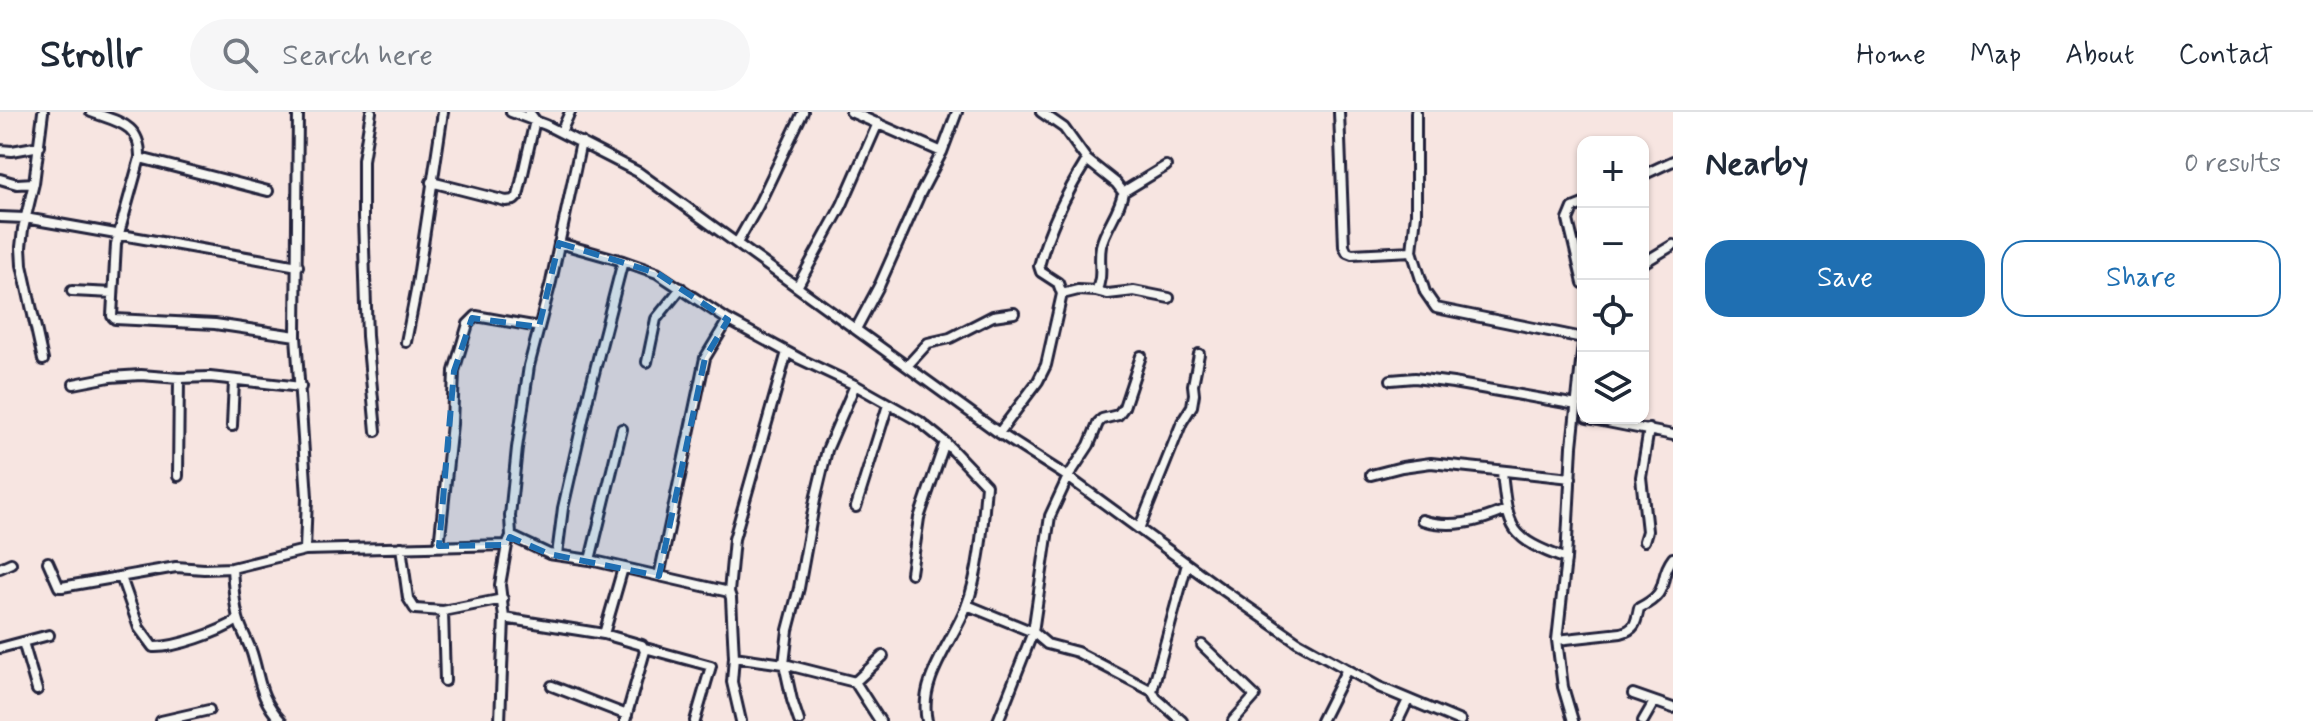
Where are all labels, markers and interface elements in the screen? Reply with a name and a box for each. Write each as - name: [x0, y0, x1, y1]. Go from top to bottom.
- search box: [190, 19, 750, 91]
- text: Strollr: [40, 31, 142, 80]
- icon: search: [218, 33, 262, 77]
- text: Search here: [282, 36, 433, 75]
- text: Home: [1856, 37, 1926, 74]
- text: Map: [1970, 37, 2021, 74]
- text: About: [2065, 37, 2134, 74]
- text: Contact: [2178, 37, 2273, 74]
- map controls: [1577, 136, 1649, 424]
- button: +: [1577, 136, 1649, 208]
- text: Nearby: [1705, 142, 1809, 187]
- text: 0 results: [2184, 147, 2281, 181]
- button: −: [1577, 208, 1649, 280]
- button: Save: [1705, 240, 1985, 317]
- button: Share: [2001, 240, 2281, 317]
- button: locate: [1577, 280, 1649, 352]
- button: layers: [1577, 352, 1649, 424]

